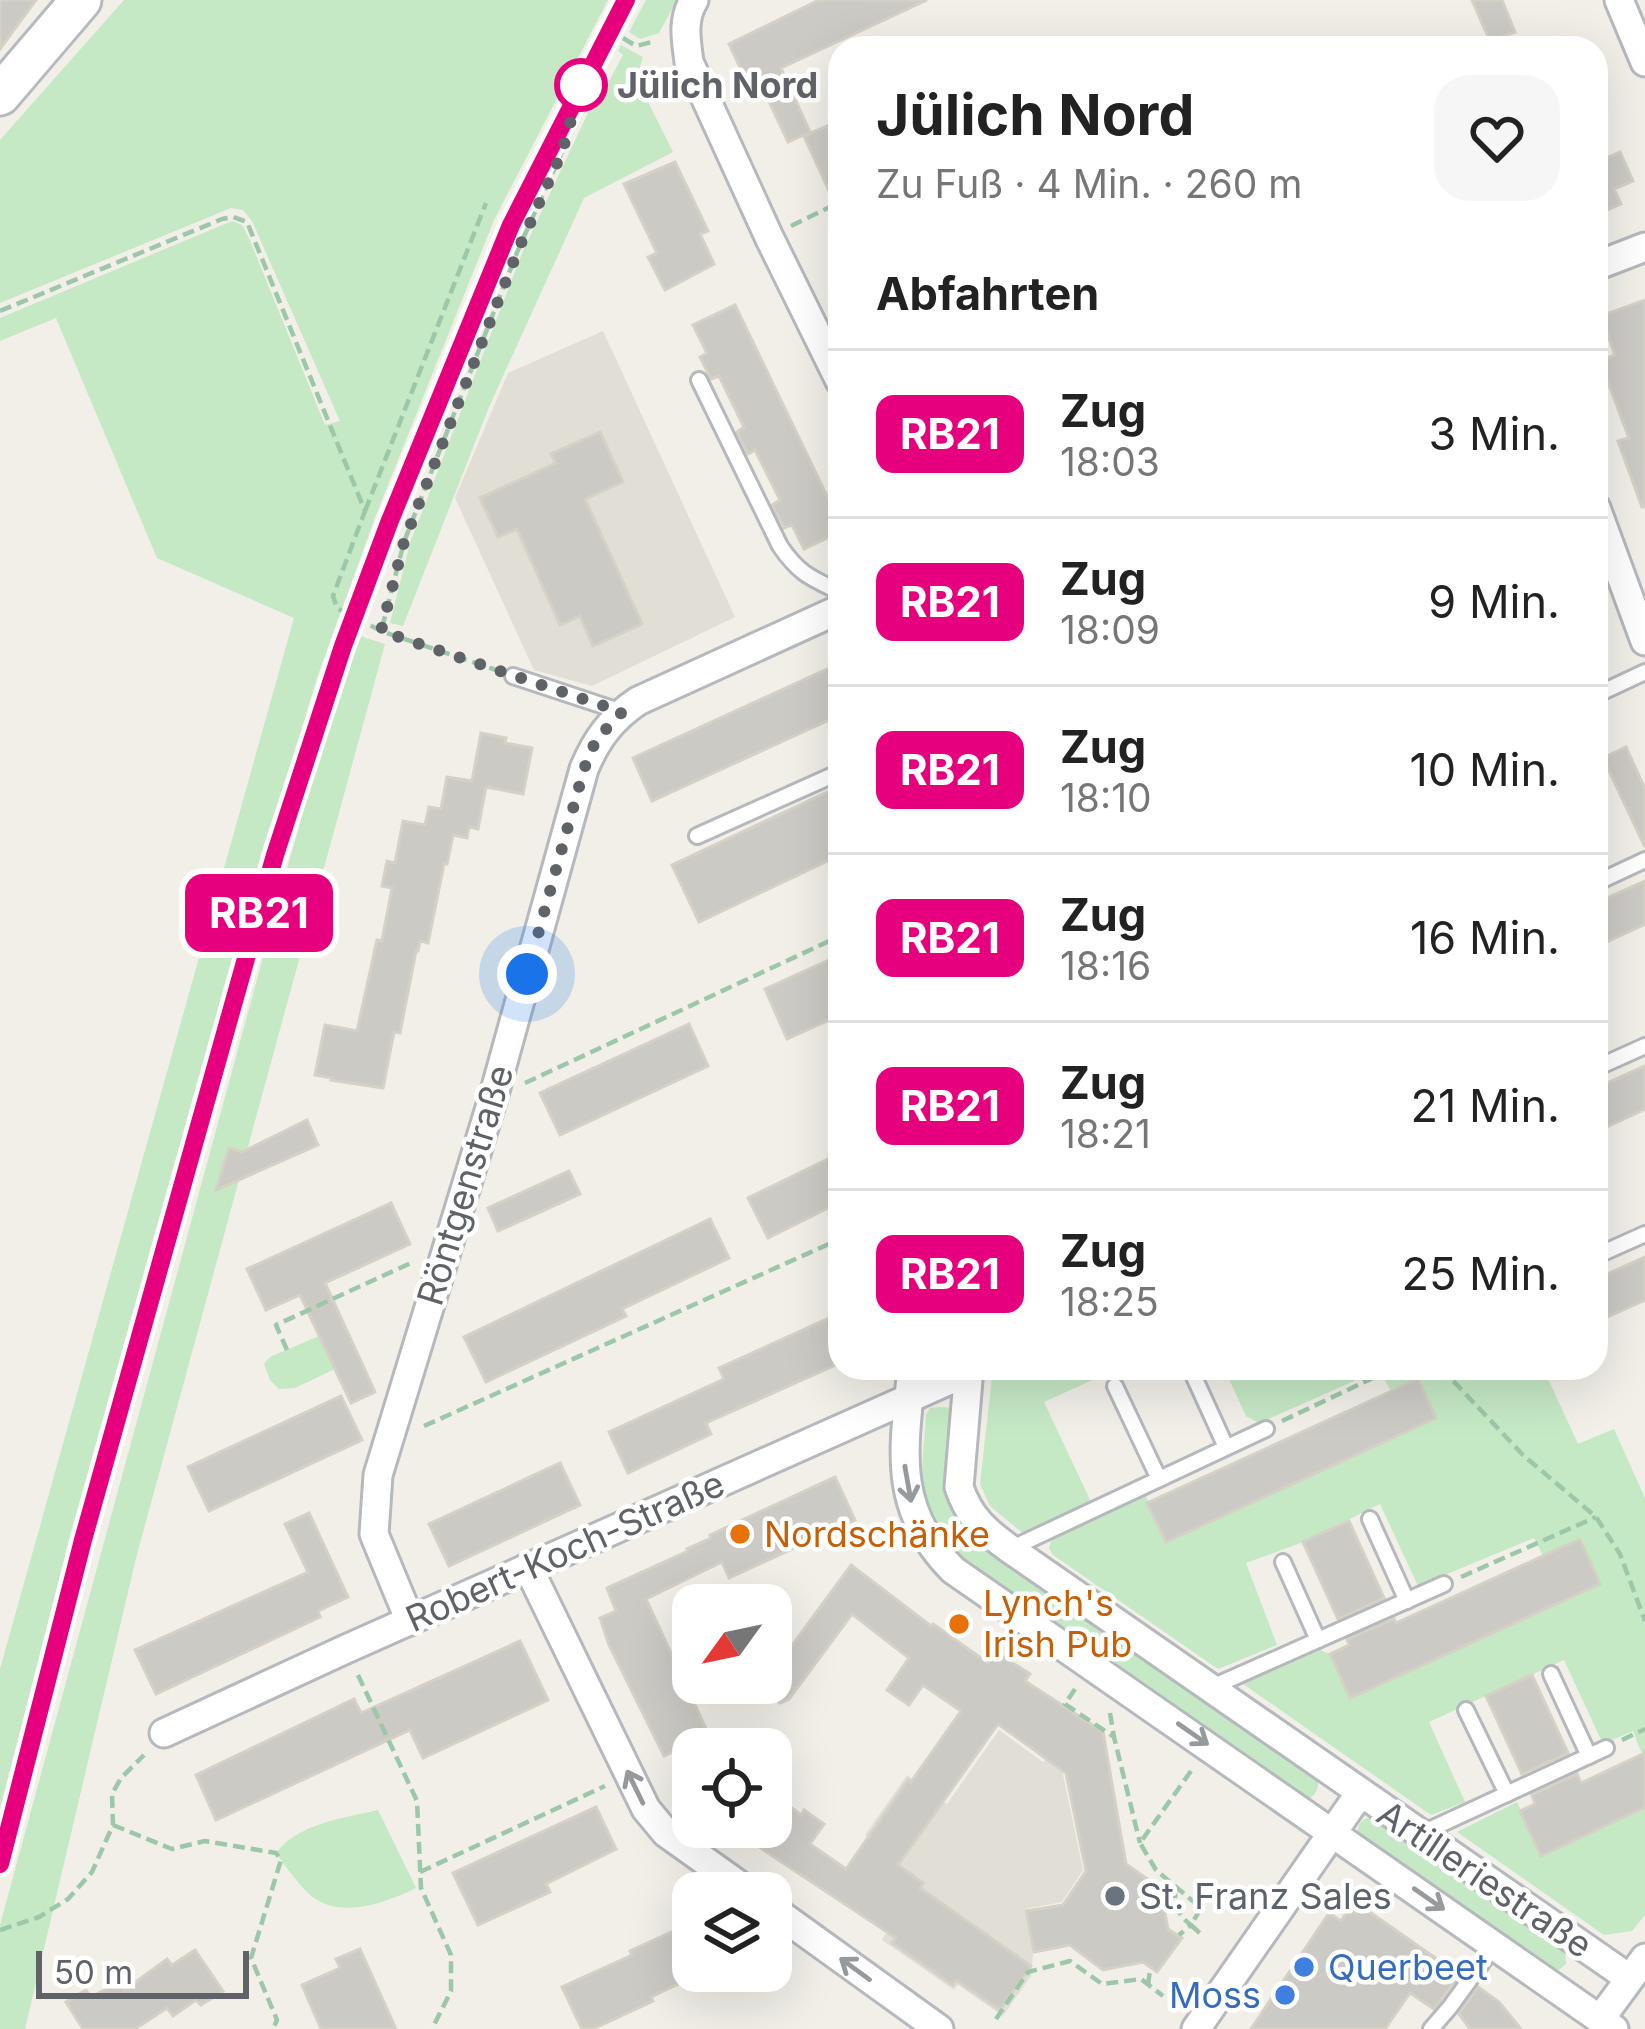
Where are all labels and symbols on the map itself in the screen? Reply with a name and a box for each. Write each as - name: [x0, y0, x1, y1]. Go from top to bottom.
- marker: Jülich Nord: [556, 60, 606, 110]
- place label: Jülich Nord: [617, 63, 818, 107]
- line badge: RB21: [175, 874, 343, 952]
- your location: [497, 944, 557, 1004]
- street label: Röntgenstraße: [408, 1060, 522, 1310]
- street label: Robert-Koch-Straße: [399, 1461, 731, 1641]
- one-way arrow: [897, 1464, 920, 1503]
- place label: Nordschänke: [764, 1512, 990, 1556]
- marker: Nordschänke: [727, 1521, 753, 1547]
- place label: Lynch's Irish Pub: [983, 1581, 1132, 1666]
- north arrow: [672, 1584, 792, 1704]
- marker: Lynch's Irish Pub: [946, 1611, 972, 1637]
- one-way arrow: [1176, 1721, 1209, 1746]
- one-way arrow: [623, 1770, 645, 1806]
- street label: Artilleriestraße: [1369, 1791, 1601, 1967]
- place label: St. Franz Sales: [1139, 1874, 1392, 1918]
- marker: St. Franz Sales: [1102, 1883, 1128, 1909]
- one-way arrow: [1412, 1886, 1445, 1911]
- scale bar: [36, 1945, 249, 1998]
- place label: Querbeet: [1328, 1945, 1488, 1989]
- marker: Querbeet: [1291, 1954, 1317, 1980]
- one-way arrow: [839, 1956, 872, 1982]
- place label: Moss: [1169, 1973, 1261, 2017]
- marker: Moss: [1272, 1982, 1298, 2008]

